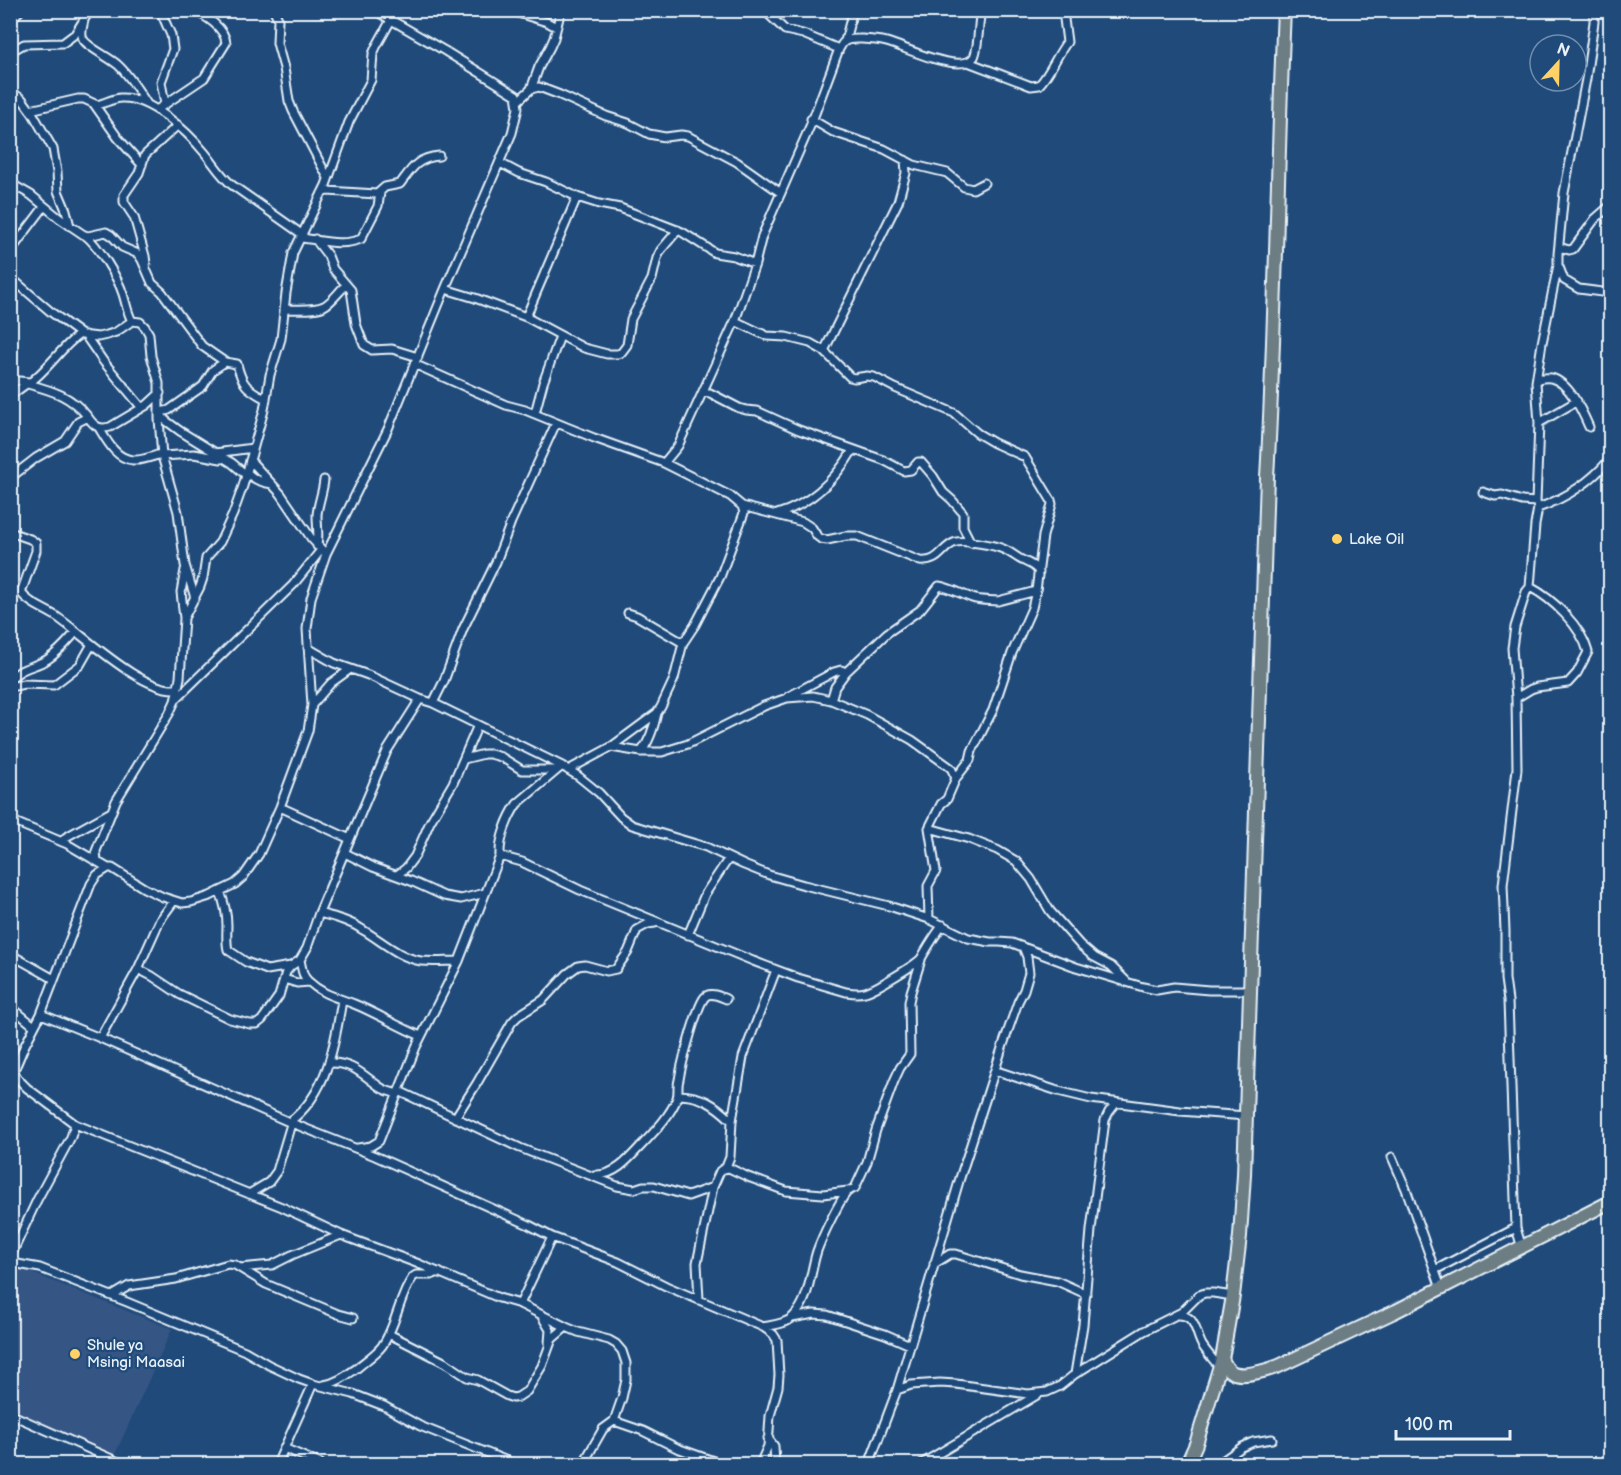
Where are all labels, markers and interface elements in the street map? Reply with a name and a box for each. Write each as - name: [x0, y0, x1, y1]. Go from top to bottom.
- north arrow: [1528, 33, 1588, 93]
- text: N: [1554, 39, 1572, 62]
- place label: Lake Oil: [1349, 530, 1404, 549]
- marker: Lake Oil: [1330, 532, 1344, 546]
- place label: Shule ya Msingi Maasai: [87, 1336, 185, 1372]
- marker: Shule ya Msingi Maasai: [68, 1347, 82, 1361]
- scale bar: [1396, 1403, 1510, 1441]
- text: 100 m: [1405, 1414, 1453, 1435]

